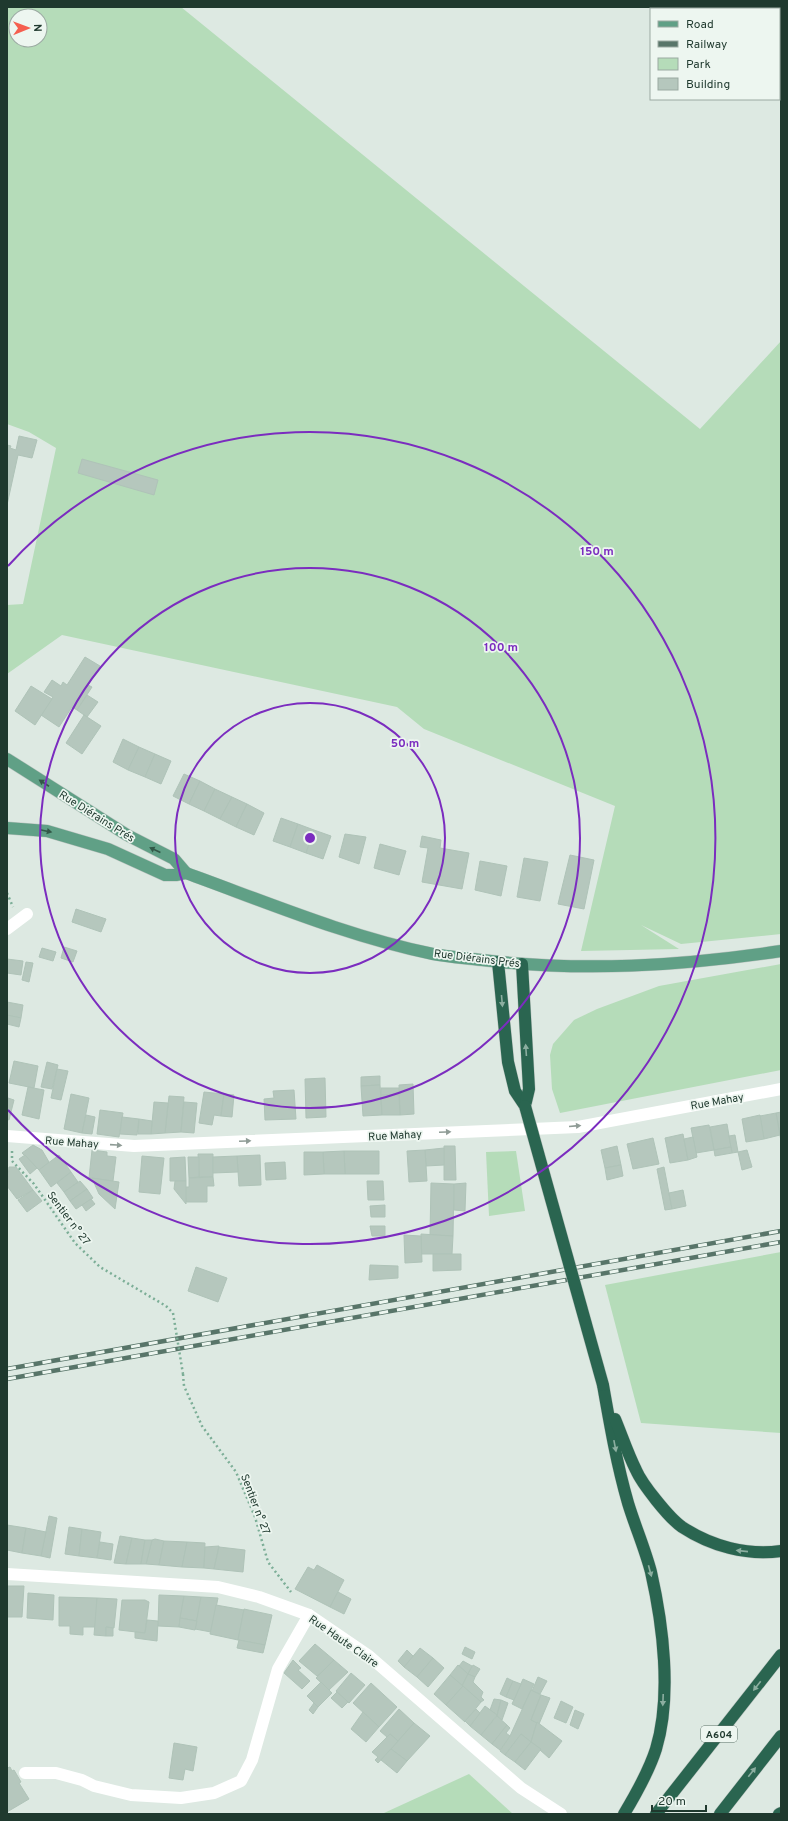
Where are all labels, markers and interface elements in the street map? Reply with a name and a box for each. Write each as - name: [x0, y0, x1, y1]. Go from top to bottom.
- north arrow: [8, 8, 48, 48]
- legend: [650, 8, 780, 100]
- text: Road: [686, 17, 714, 33]
- text: N: [30, 24, 44, 32]
- text: Railway: [686, 37, 727, 53]
- text: Park: [686, 57, 711, 73]
- text: Building: [686, 77, 730, 93]
- text: 150 m: [580, 544, 614, 560]
- text: 100 m: [484, 640, 518, 656]
- text: 50 m: [391, 736, 419, 752]
- one-way arrow: [39, 779, 49, 787]
- street label: Rue Diérains Prés: [56, 788, 137, 846]
- one-way arrow: [40, 829, 52, 835]
- centre of rings: [303, 831, 317, 845]
- one-way arrow: [150, 847, 161, 853]
- street label: Rue Diérains Prés: [433, 947, 521, 971]
- one-way arrow: [498, 995, 505, 1007]
- one-way arrow: [523, 1044, 530, 1056]
- street label: Rue Mahay: [689, 1090, 745, 1114]
- one-way arrow: [569, 1123, 581, 1130]
- street label: Rue Mahay: [368, 1128, 423, 1144]
- one-way arrow: [439, 1129, 451, 1136]
- street label: Rue Mahay: [45, 1134, 99, 1152]
- one-way arrow: [239, 1138, 251, 1145]
- one-way arrow: [110, 1141, 122, 1148]
- street label: Sentier n° 27: [43, 1189, 93, 1248]
- one-way arrow: [612, 1440, 618, 1452]
- street label: Sentier n° 27: [237, 1472, 273, 1537]
- one-way arrow: [736, 1548, 748, 1554]
- one-way arrow: [647, 1565, 653, 1577]
- street label: Rue Haute Claire: [306, 1613, 381, 1671]
- one-way arrow: [753, 1680, 761, 1691]
- one-way arrow: [660, 1694, 666, 1707]
- road number: A604: [701, 1726, 737, 1742]
- one-way arrow: [748, 1767, 757, 1778]
- scale bar: [652, 1787, 706, 1813]
- text: 20 m: [658, 1794, 686, 1810]

